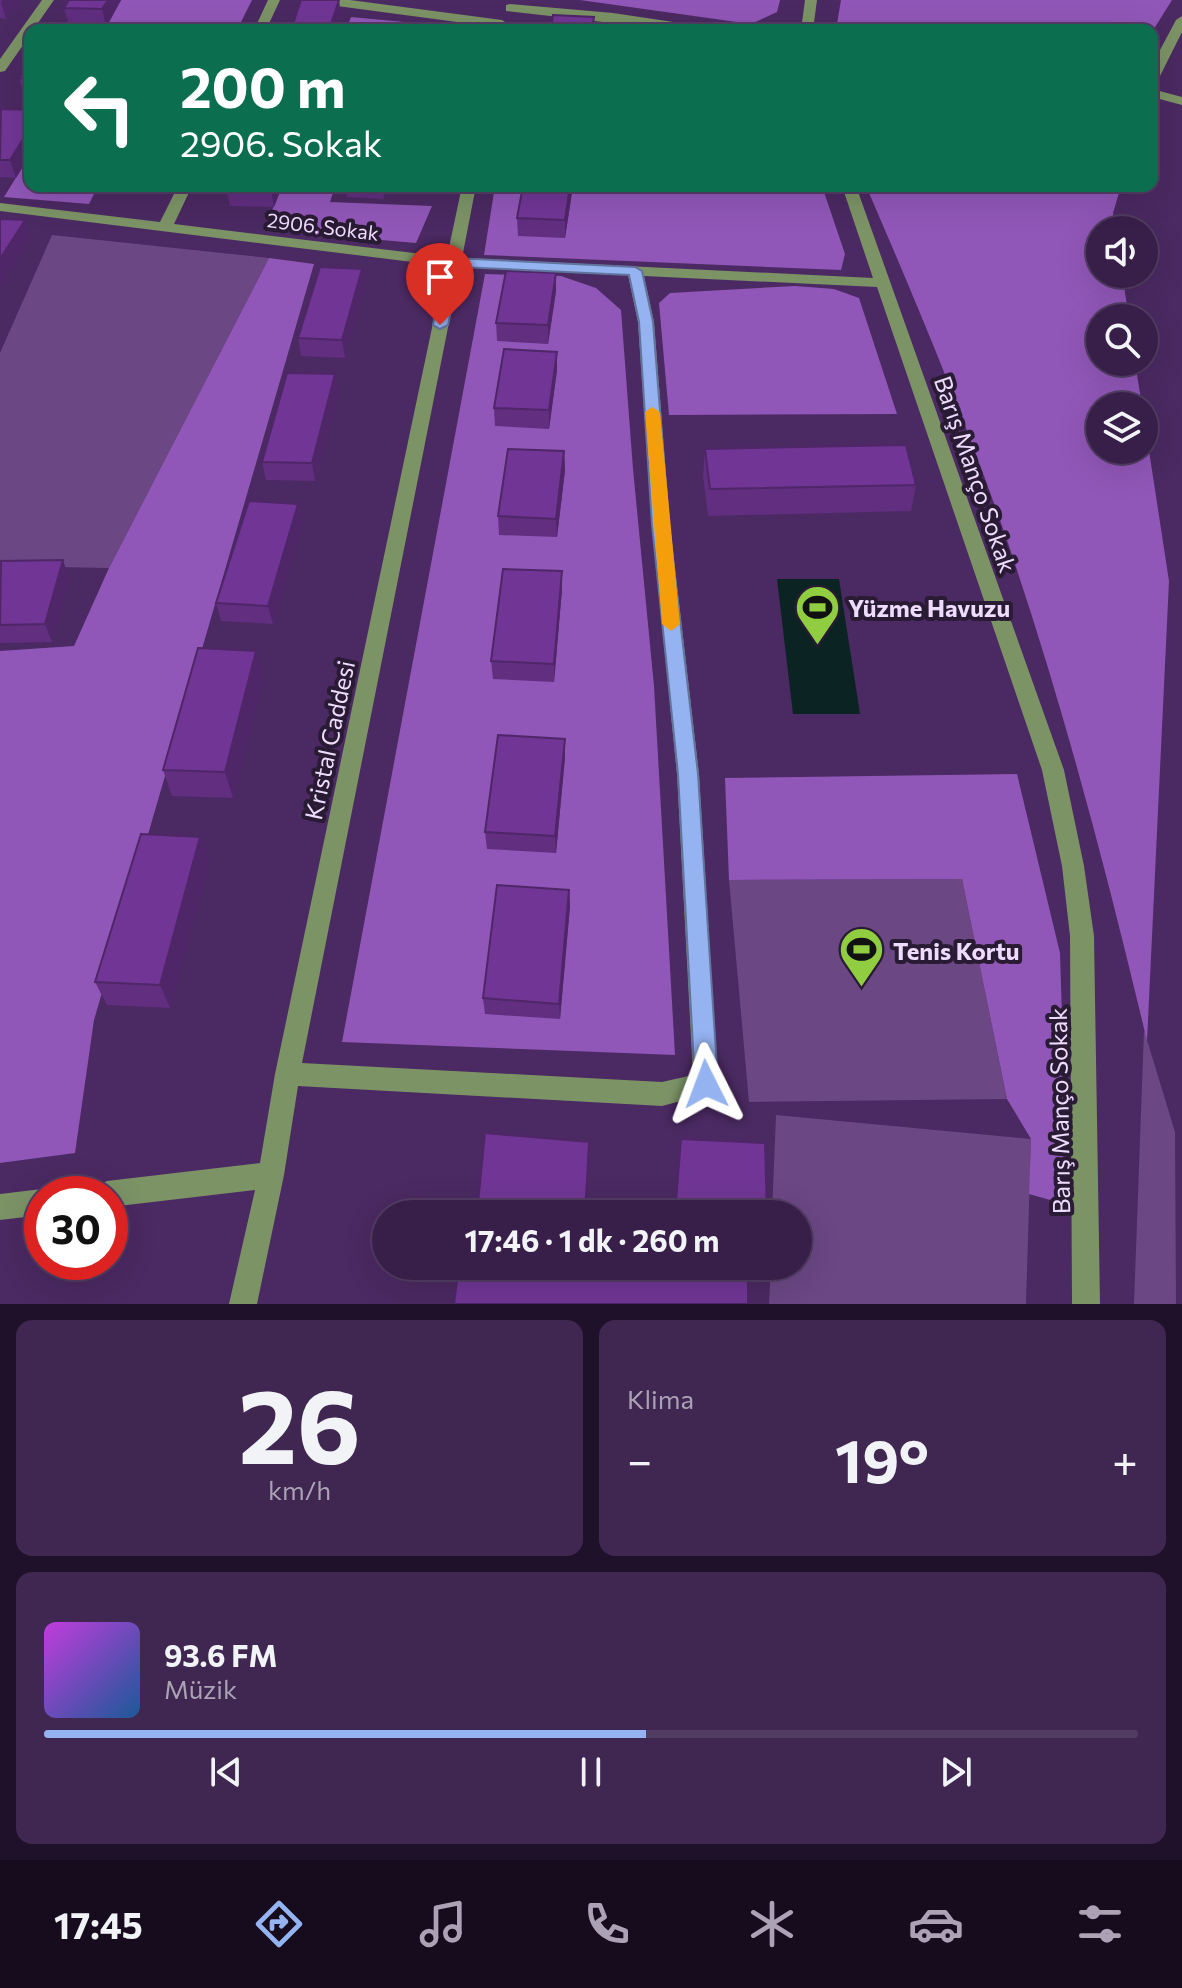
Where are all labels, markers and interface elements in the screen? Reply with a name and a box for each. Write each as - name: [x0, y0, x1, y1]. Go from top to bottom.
- text: 200 m: [180, 51, 346, 120]
- icon: left: [48, 56, 152, 160]
- text: 2906. Sokak: [180, 120, 382, 164]
- street label: 2906. Sokak: [266, 207, 380, 245]
- map controls: [1086, 216, 1158, 464]
- button: sound: [1086, 216, 1158, 288]
- pin: [406, 243, 474, 325]
- icon: arrive: [418, 255, 462, 299]
- button: search: [1086, 304, 1158, 376]
- street label: Barış Manço Sokak: [929, 372, 1023, 576]
- button: layers: [1086, 392, 1158, 464]
- sports icon: Yüzme Havuzu: [793, 583, 841, 646]
- place label: Yüzme Havuzu: [848, 593, 1010, 622]
- street label: Kristal Caddesi: [298, 658, 360, 822]
- sports icon: Tenis Kortu: [838, 926, 886, 989]
- place label: Tenis Kortu: [893, 936, 1020, 965]
- street label: Barış Manço Sokak: [1043, 1008, 1075, 1214]
- position arrow: [664, 1042, 748, 1126]
- speed limit sign: 30: [24, 1176, 128, 1280]
- text: 17:46 · 1 dk · 260 m: [464, 1221, 720, 1258]
- text: 26: [238, 1358, 361, 1485]
- text: Klima: [627, 1383, 694, 1414]
- text: 19°: [835, 1422, 929, 1495]
- text: −: [627, 1432, 652, 1486]
- text: +: [1112, 1432, 1138, 1486]
- text: km/h: [268, 1474, 331, 1505]
- text: 93.6 FM: [164, 1636, 277, 1673]
- text: Müzik: [164, 1673, 237, 1704]
- icon: previous: [204, 1750, 248, 1794]
- icon: pause: [569, 1750, 613, 1794]
- icon: next: [934, 1750, 978, 1794]
- icon: directions: [251, 1896, 307, 1952]
- icon: music: [415, 1896, 471, 1952]
- icon: phone: [579, 1896, 635, 1952]
- icon: climate: [744, 1896, 800, 1952]
- icon: car: [908, 1896, 964, 1952]
- icon: filters: [1072, 1896, 1128, 1952]
- text: 17:45: [54, 1902, 143, 1946]

